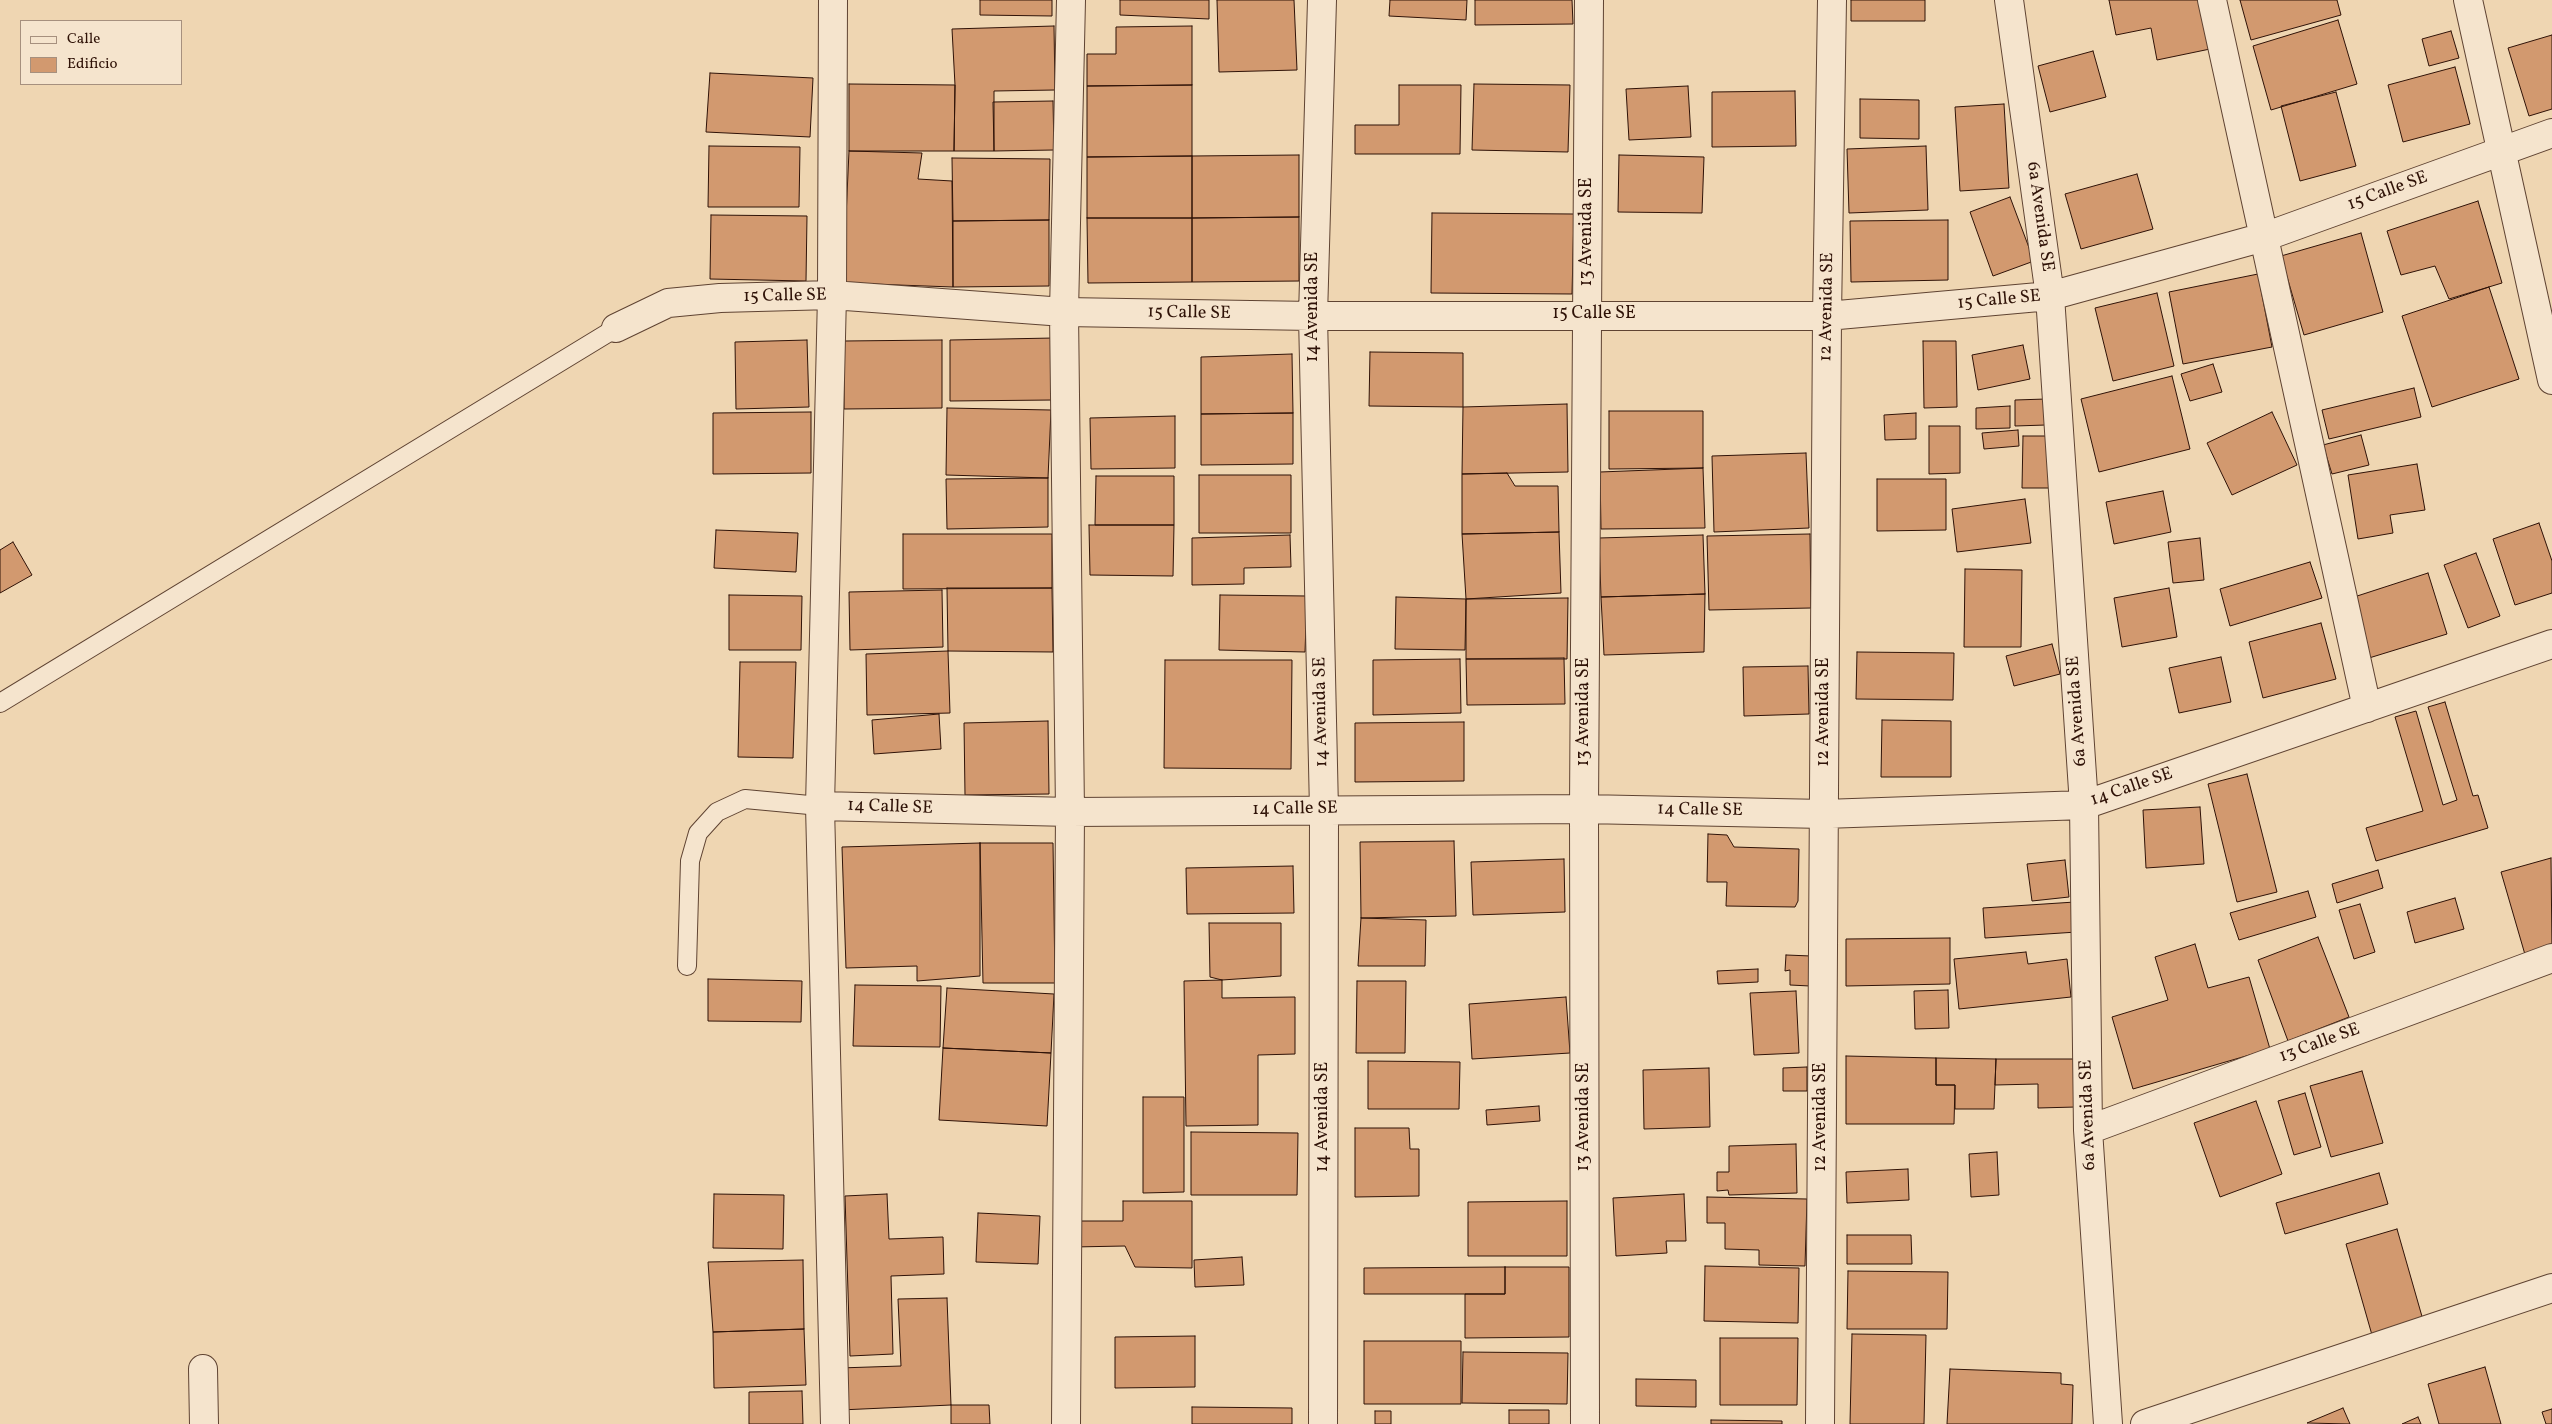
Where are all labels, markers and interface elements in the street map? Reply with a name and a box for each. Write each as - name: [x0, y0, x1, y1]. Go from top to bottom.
- legend: [20, 20, 182, 85]
- text: Calle: [67, 29, 100, 50]
- text: Edificio: [67, 54, 118, 75]
- street label: 6a Avenida SE: [2021, 161, 2057, 273]
- street label: 15 Calle SE: [2345, 168, 2431, 216]
- street label: 13 Avenida SE: [1577, 178, 1599, 286]
- street label: 14 Avenida SE: [1303, 252, 1325, 362]
- street label: 12 Avenida SE: [1816, 252, 1840, 362]
- street label: 15 Calle SE: [743, 285, 827, 309]
- street label: 15 Calle SE: [1956, 287, 2042, 315]
- street label: 15 Calle SE: [1147, 302, 1231, 326]
- street label: 15 Calle SE: [1552, 304, 1636, 326]
- street label: 6a Avenida SE: [2063, 655, 2093, 767]
- street label: 14 Avenida SE: [1310, 657, 1334, 767]
- street label: 12 Avenida SE: [1814, 657, 1836, 767]
- street label: 13 Avenida SE: [1574, 658, 1596, 766]
- street label: 14 Calle SE: [2088, 764, 2176, 812]
- street label: 14 Calle SE: [847, 796, 933, 820]
- street label: 14 Calle SE: [1252, 798, 1338, 822]
- street label: 14 Calle SE: [1657, 799, 1743, 823]
- street label: 13 Calle SE: [2277, 1019, 2363, 1069]
- street label: 6a Avenida SE: [2076, 1059, 2102, 1171]
- street label: 14 Avenida SE: [1313, 1062, 1335, 1172]
- street label: 12 Avenida SE: [1811, 1062, 1833, 1172]
- street label: 13 Avenida SE: [1574, 1063, 1596, 1171]

